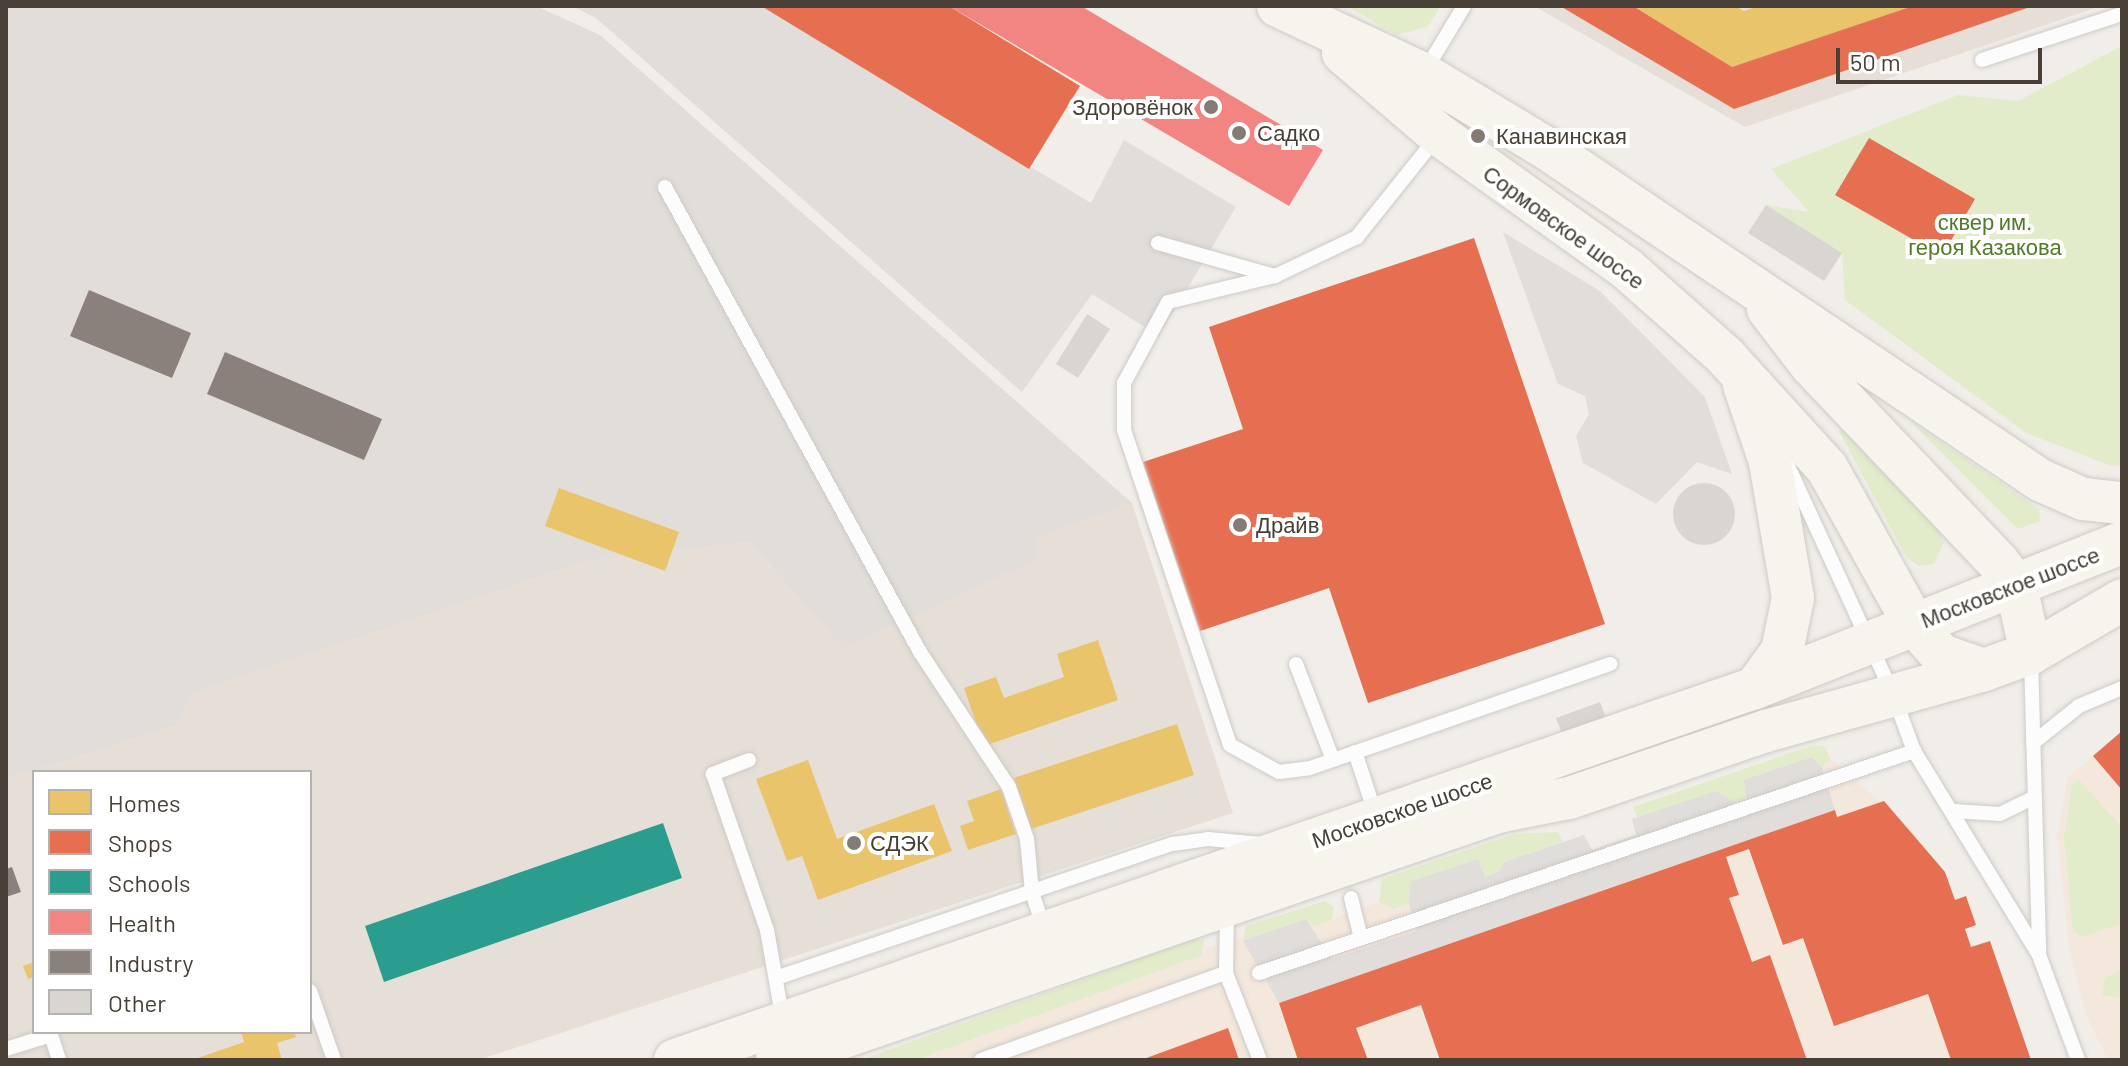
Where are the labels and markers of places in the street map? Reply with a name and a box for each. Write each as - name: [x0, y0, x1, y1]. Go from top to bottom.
- place label: Здоровёнок: [1072, 94, 1193, 120]
- marker: Здоровёнок: [1200, 96, 1222, 118]
- place label: Садко: [1257, 120, 1320, 146]
- marker: Садко: [1228, 122, 1250, 144]
- place label: Канавинская: [1496, 123, 1627, 149]
- marker: Канавинская: [1467, 125, 1489, 147]
- place label: Драйв: [1256, 512, 1319, 538]
- marker: Драйв: [1231, 516, 1249, 534]
- place label: СДЭК: [870, 830, 929, 856]
- marker: СДЭК: [845, 834, 863, 852]

